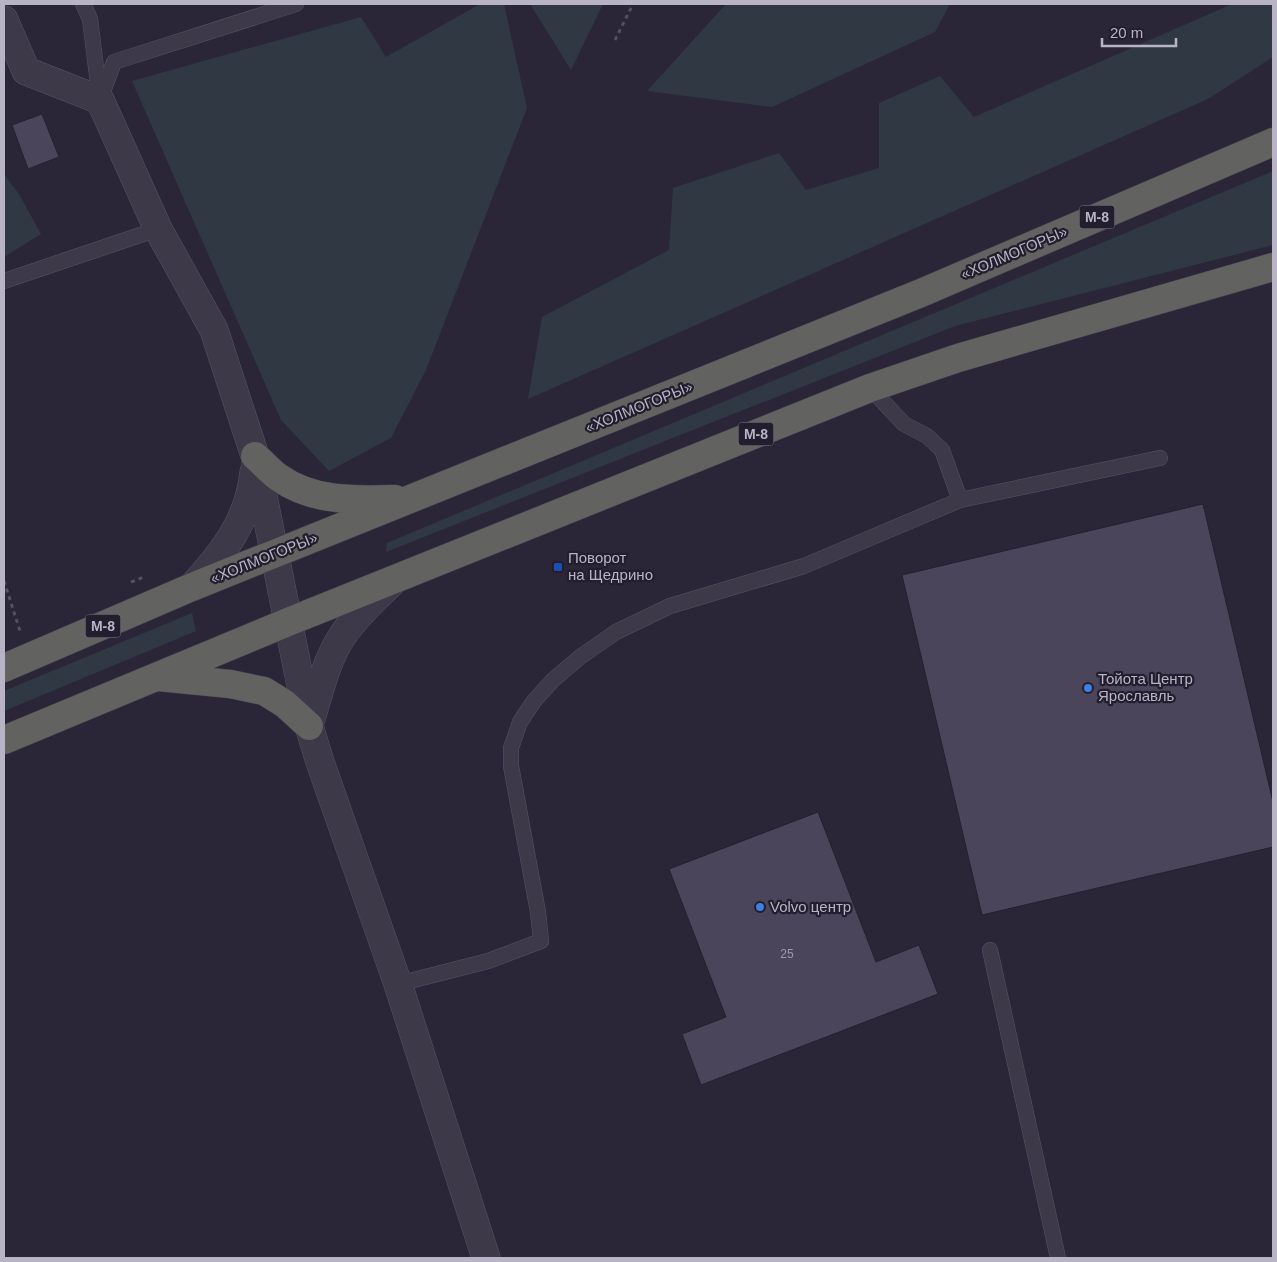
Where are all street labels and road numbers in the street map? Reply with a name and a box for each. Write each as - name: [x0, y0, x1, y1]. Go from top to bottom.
- road number: М-8: [1080, 206, 1114, 228]
- street label: «ХОЛМОГОРЫ»: [958, 222, 1070, 283]
- street label: «ХОЛМОГОРЫ»: [583, 377, 695, 436]
- road number: М-8: [738, 422, 774, 446]
- street label: «ХОЛМОГОРЫ»: [208, 528, 320, 587]
- road number: М-8: [86, 614, 120, 638]

